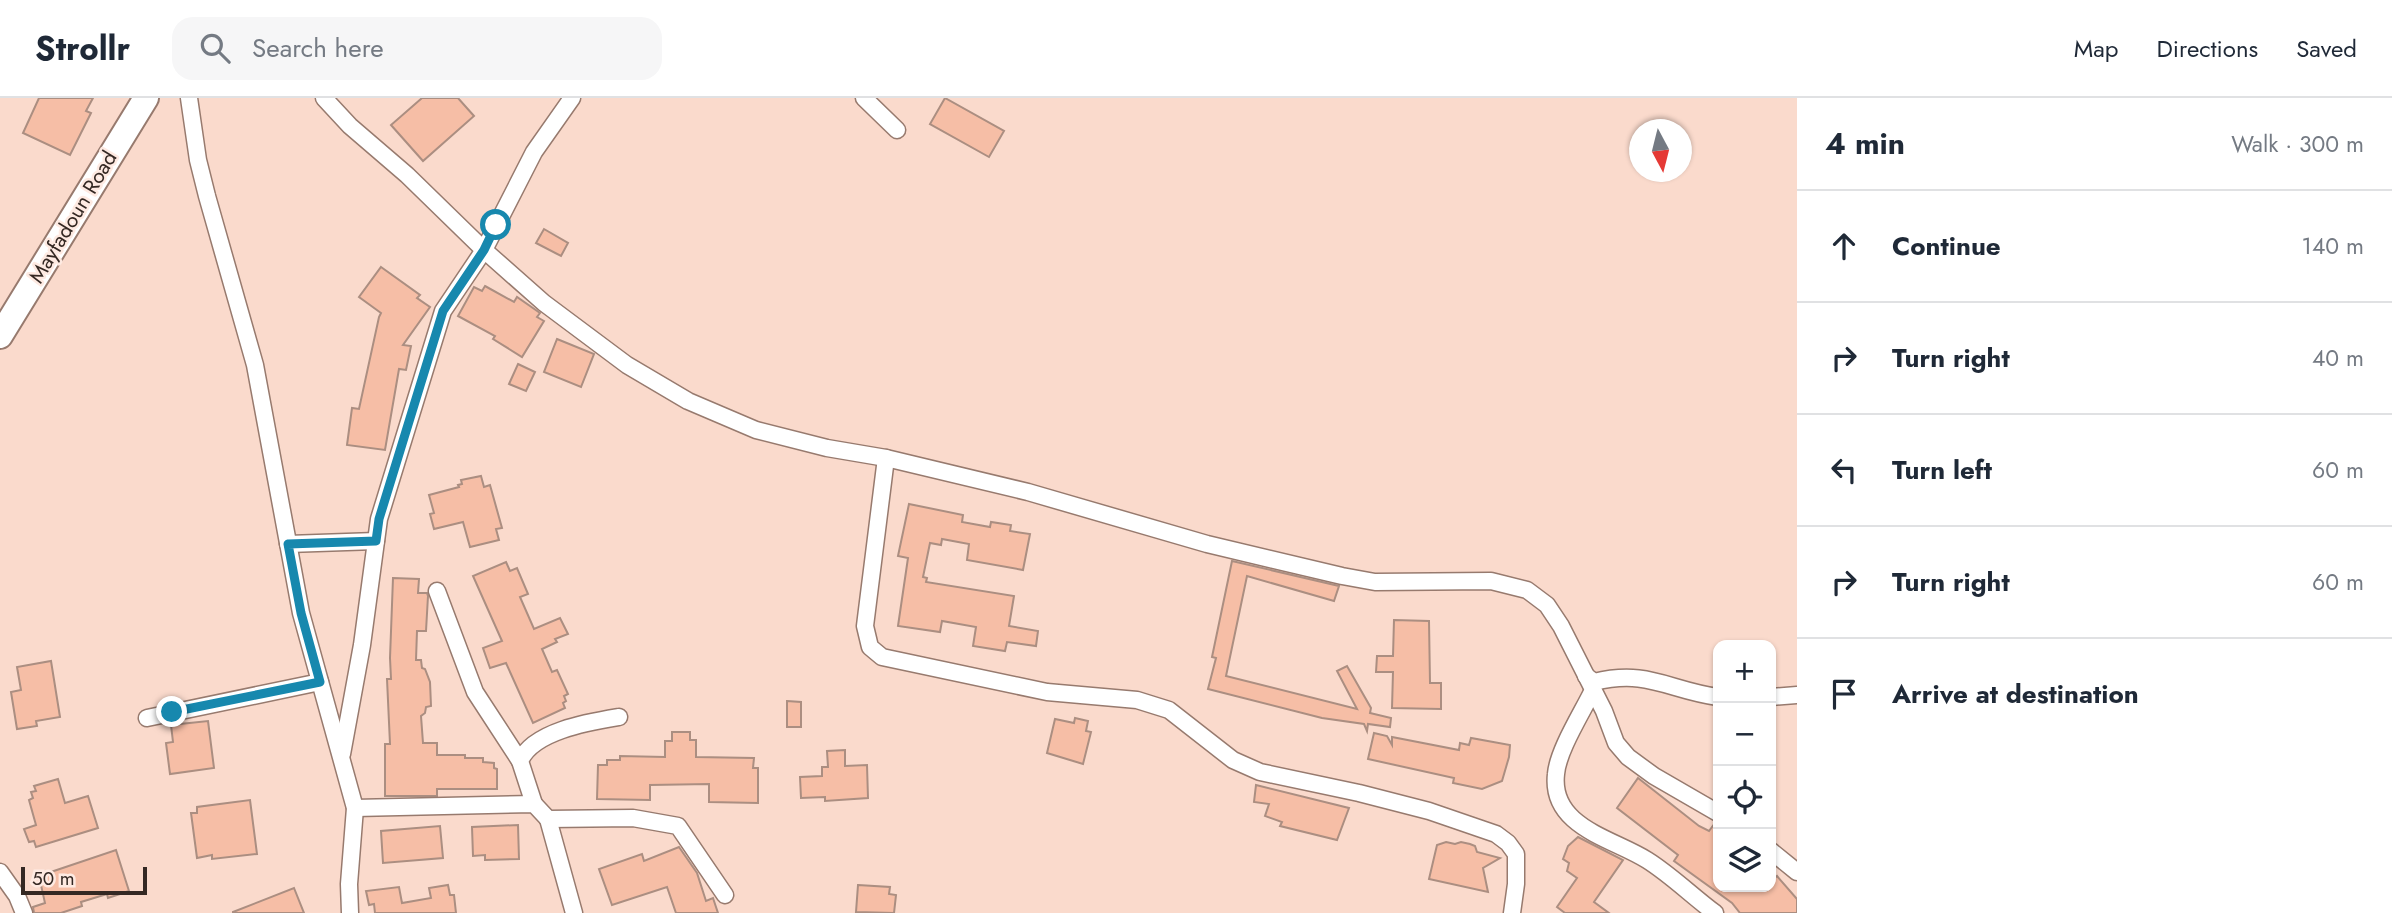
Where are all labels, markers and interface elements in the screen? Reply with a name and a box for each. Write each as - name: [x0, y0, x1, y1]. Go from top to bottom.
- search box: [172, 17, 662, 80]
- text: Strollr: [35, 25, 130, 72]
- icon: search: [196, 29, 234, 67]
- text: Search here: [252, 29, 384, 67]
- text: Map: [2074, 31, 2119, 66]
- text: Directions: [2157, 31, 2258, 66]
- text: Saved: [2296, 31, 2357, 66]
- north arrow: [1629, 119, 1692, 182]
- text: 4 min: [1825, 122, 1905, 165]
- text: Walk · 300 m: [2231, 127, 2364, 161]
- street label: Mayfadoun Road: [22, 145, 124, 289]
- route start: [480, 209, 511, 240]
- icon: ahead: [1825, 227, 1863, 265]
- text: Continue: [1892, 227, 2001, 265]
- text: 140 m: [2302, 229, 2364, 263]
- icon: right: [1825, 339, 1863, 377]
- text: Turn right: [1892, 339, 2010, 377]
- text: 40 m: [2312, 341, 2364, 375]
- icon: left: [1825, 451, 1863, 489]
- text: Turn left: [1892, 451, 1992, 489]
- text: 60 m: [2312, 453, 2364, 487]
- icon: right: [1825, 563, 1863, 601]
- text: Turn right: [1892, 563, 2010, 601]
- text: 60 m: [2312, 565, 2364, 599]
- map controls: [1713, 640, 1776, 892]
- button: +: [1713, 640, 1776, 703]
- icon: arrive: [1825, 675, 1863, 713]
- text: Arrive at destination: [1892, 675, 2139, 713]
- route end: [156, 696, 187, 727]
- button: −: [1713, 703, 1776, 766]
- button: locate: [1713, 766, 1776, 829]
- button: layers: [1713, 829, 1776, 892]
- scale bar: [21, 864, 147, 896]
- text: 50 m: [32, 865, 75, 892]

